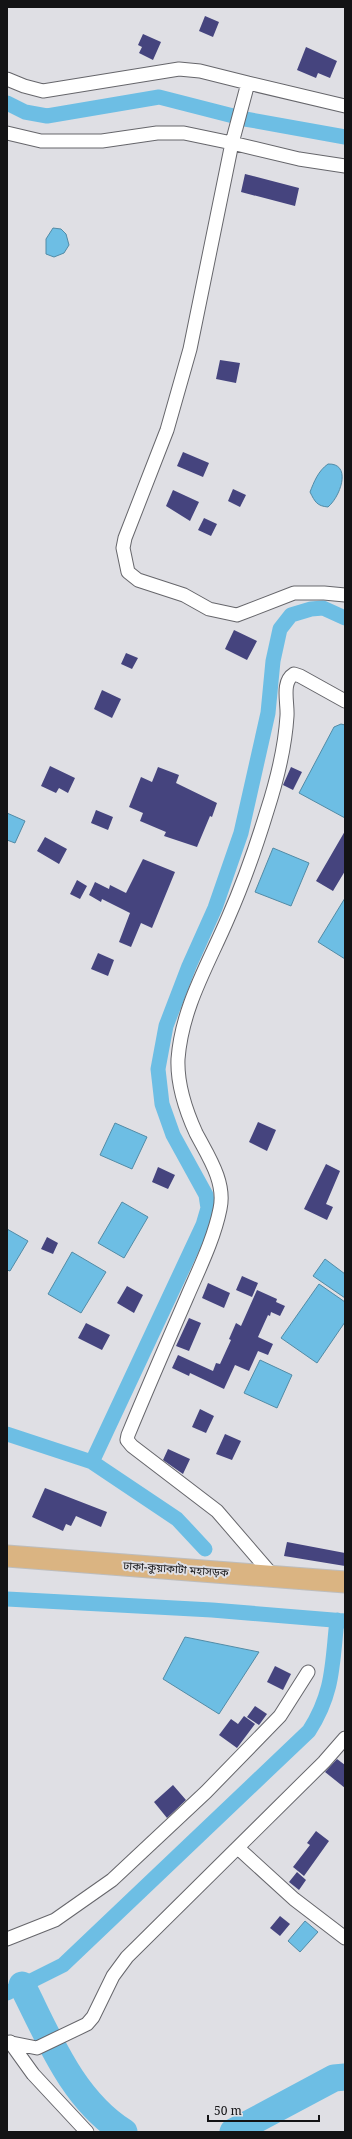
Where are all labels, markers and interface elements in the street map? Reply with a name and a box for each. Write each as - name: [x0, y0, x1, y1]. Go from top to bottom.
- street label: ঢাকা-কুয়াকাটা মহাসড়ক: [122, 1557, 229, 1580]
- scale bar: [208, 2097, 319, 2123]
- text: 50 m: [214, 2102, 242, 2119]

